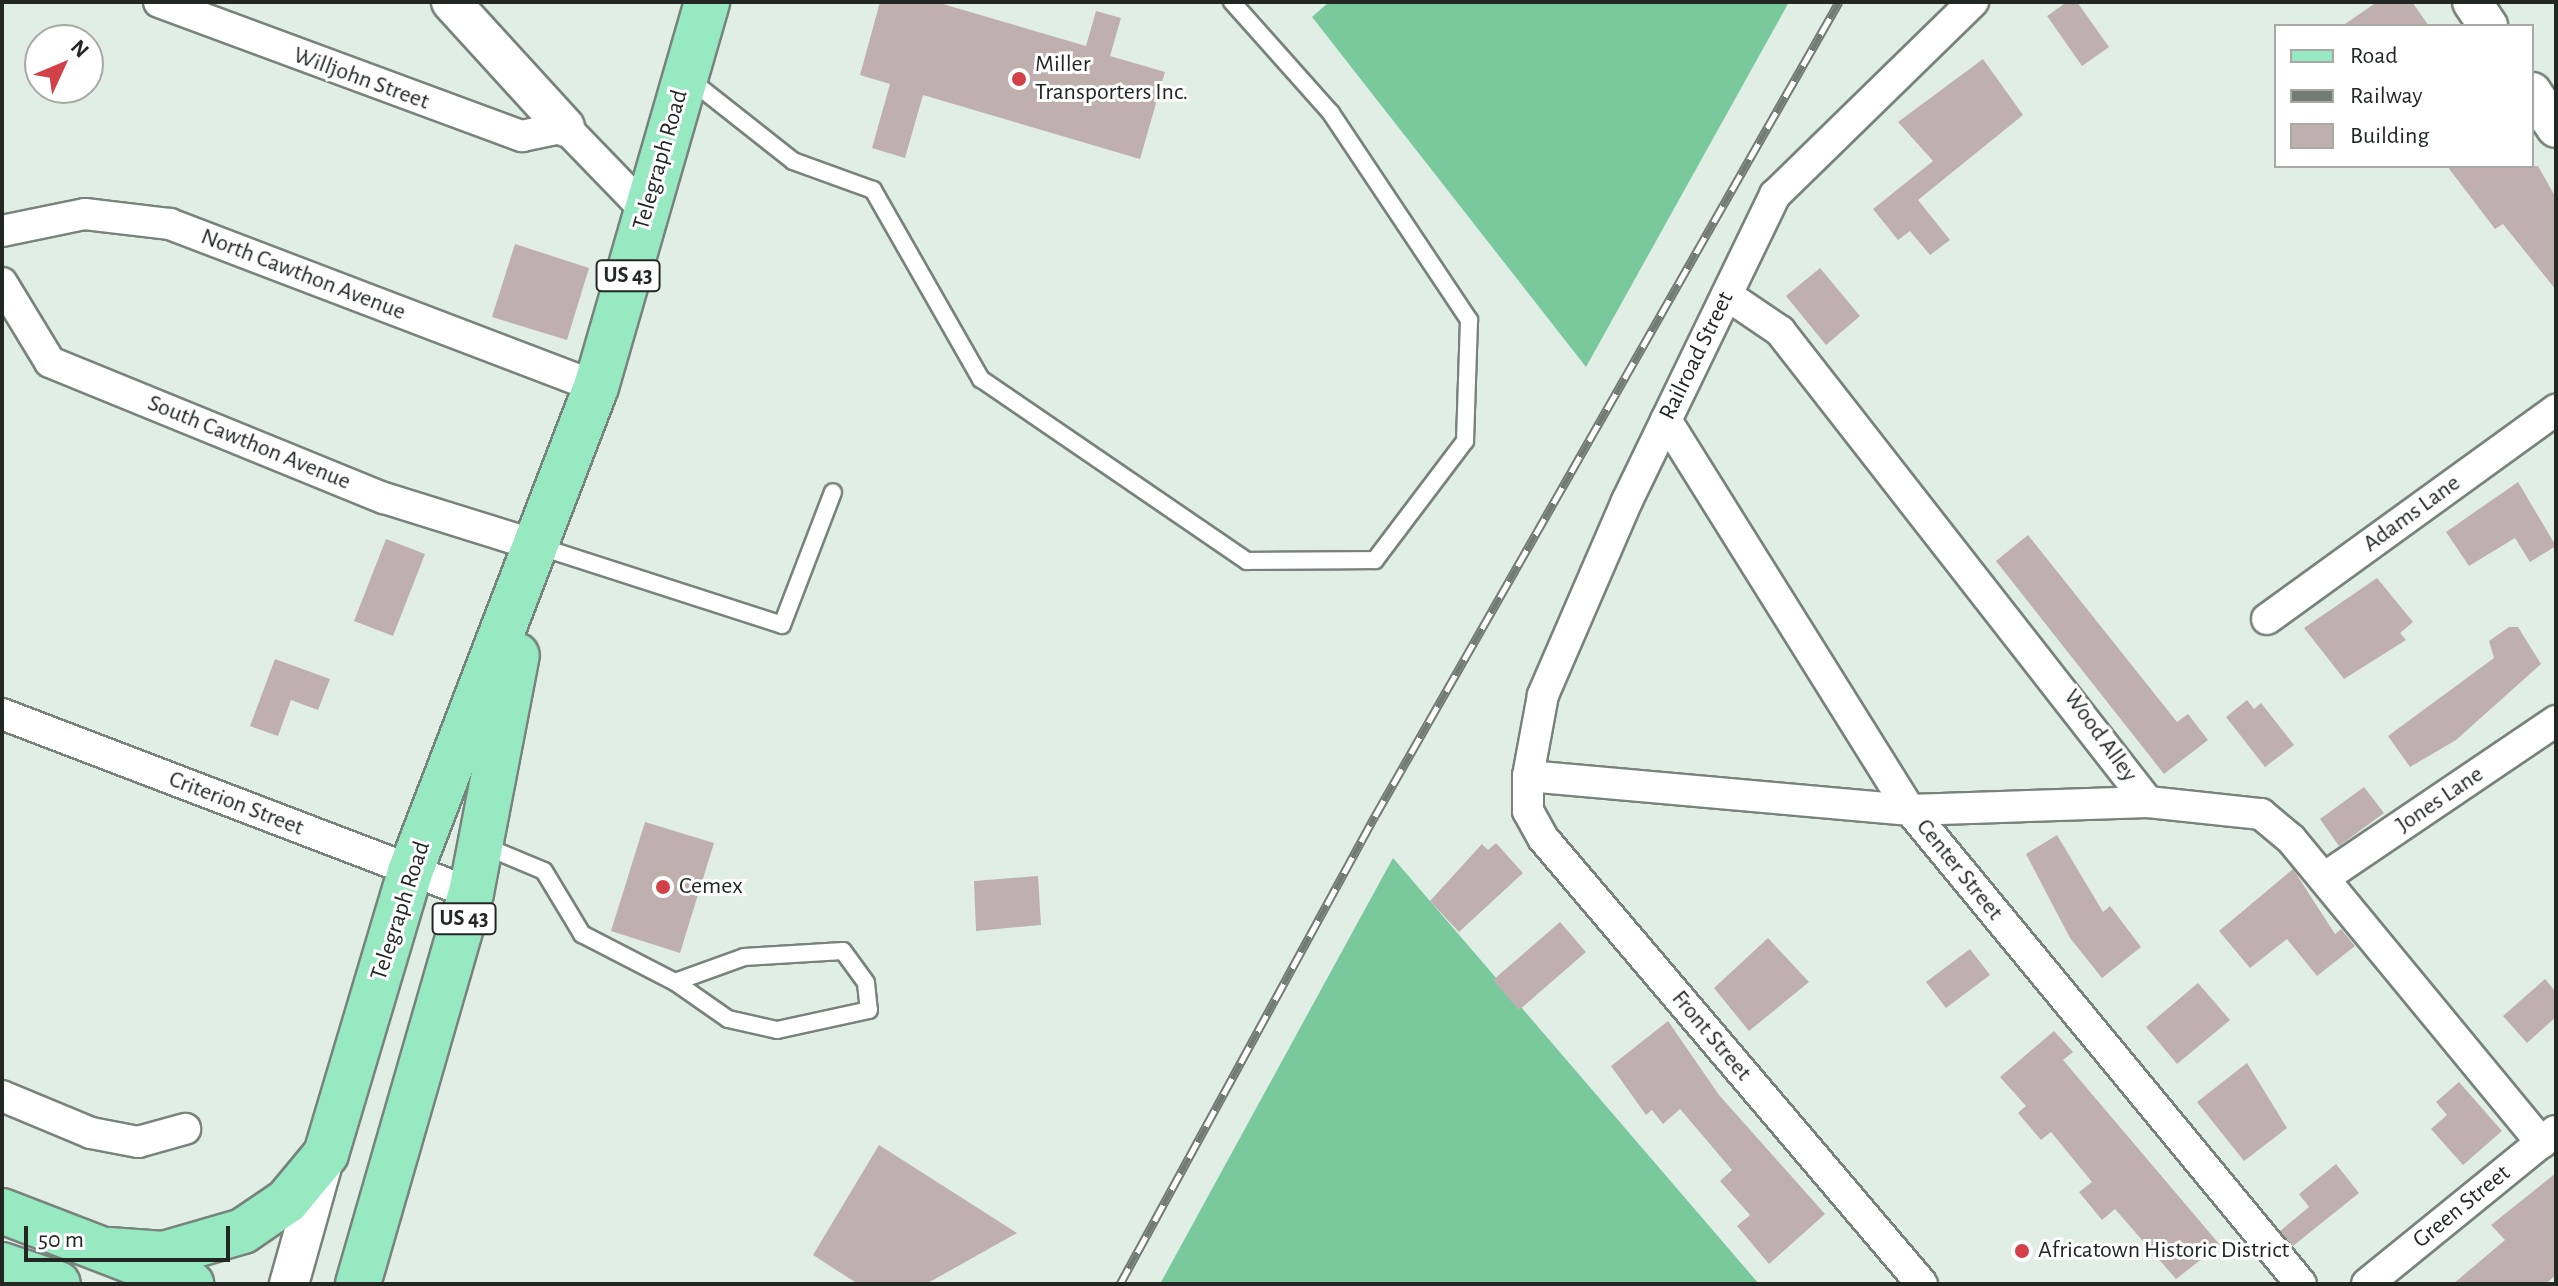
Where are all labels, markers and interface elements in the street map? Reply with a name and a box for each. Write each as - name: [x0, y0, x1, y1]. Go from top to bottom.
- north arrow: [24, 24, 104, 104]
- legend: [2274, 24, 2534, 168]
- text: N: [67, 36, 93, 62]
- street label: Willjohn Street: [289, 41, 433, 117]
- text: Road: [2350, 44, 2398, 68]
- place label: Miller Transporters Inc.: [1035, 51, 1188, 107]
- marker: Miller Transporters Inc.: [1010, 70, 1028, 88]
- text: Railway: [2350, 84, 2422, 108]
- street label: Telegraph Road: [627, 86, 695, 234]
- text: Building: [2350, 124, 2429, 148]
- street label: North Cawthon Avenue: [197, 223, 409, 327]
- road number: US 43: [594, 258, 662, 294]
- street label: Railroad Street: [1654, 287, 1740, 425]
- street label: South Cawthon Avenue: [143, 389, 355, 497]
- street label: Adams Lane: [2358, 469, 2466, 559]
- street label: Wood Alley: [2057, 684, 2143, 788]
- street label: Jones Lane: [2391, 760, 2489, 840]
- street label: Criterion Street: [165, 765, 307, 843]
- street label: Center Street: [1909, 814, 2009, 926]
- street label: Telegraph Road: [365, 838, 437, 984]
- place label: Cemex: [679, 873, 743, 901]
- marker: Cemex: [654, 878, 672, 896]
- road number: US 43: [430, 901, 498, 937]
- street label: Front Street: [1665, 985, 1757, 1087]
- street label: Green Street: [2408, 1159, 2516, 1255]
- scale bar: [28, 1210, 234, 1260]
- text: 50 m: [38, 1228, 84, 1252]
- place label: Africatown Historic District: [2038, 1237, 2289, 1265]
- marker: Africatown Historic District: [2013, 1242, 2031, 1260]

